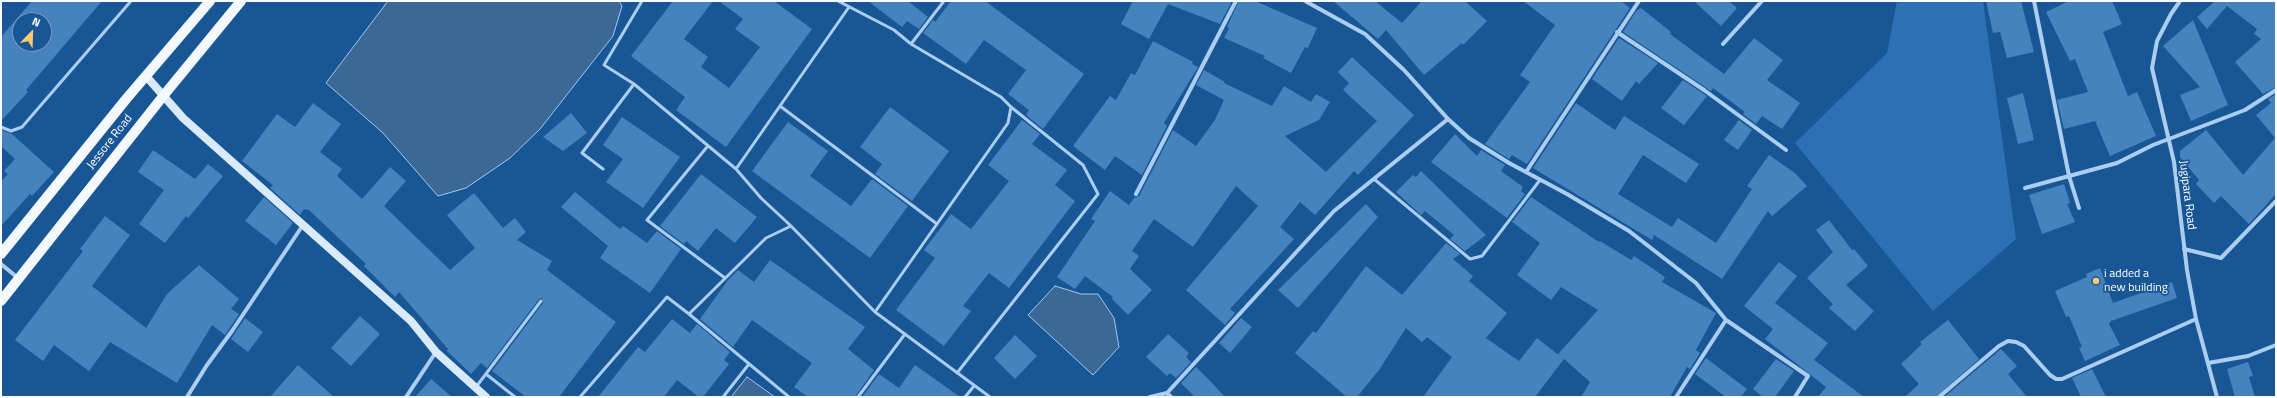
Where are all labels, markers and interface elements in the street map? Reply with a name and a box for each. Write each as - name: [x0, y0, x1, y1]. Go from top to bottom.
- north arrow: [12, 12, 52, 52]
- text: N: [30, 13, 43, 31]
- street label: Jessore Road: [84, 112, 136, 172]
- street label: Jugipara Road: [2176, 160, 2198, 230]
- place label: i added a new building: [2104, 267, 2168, 295]
- marker: i added a new building: [2091, 276, 2101, 286]

